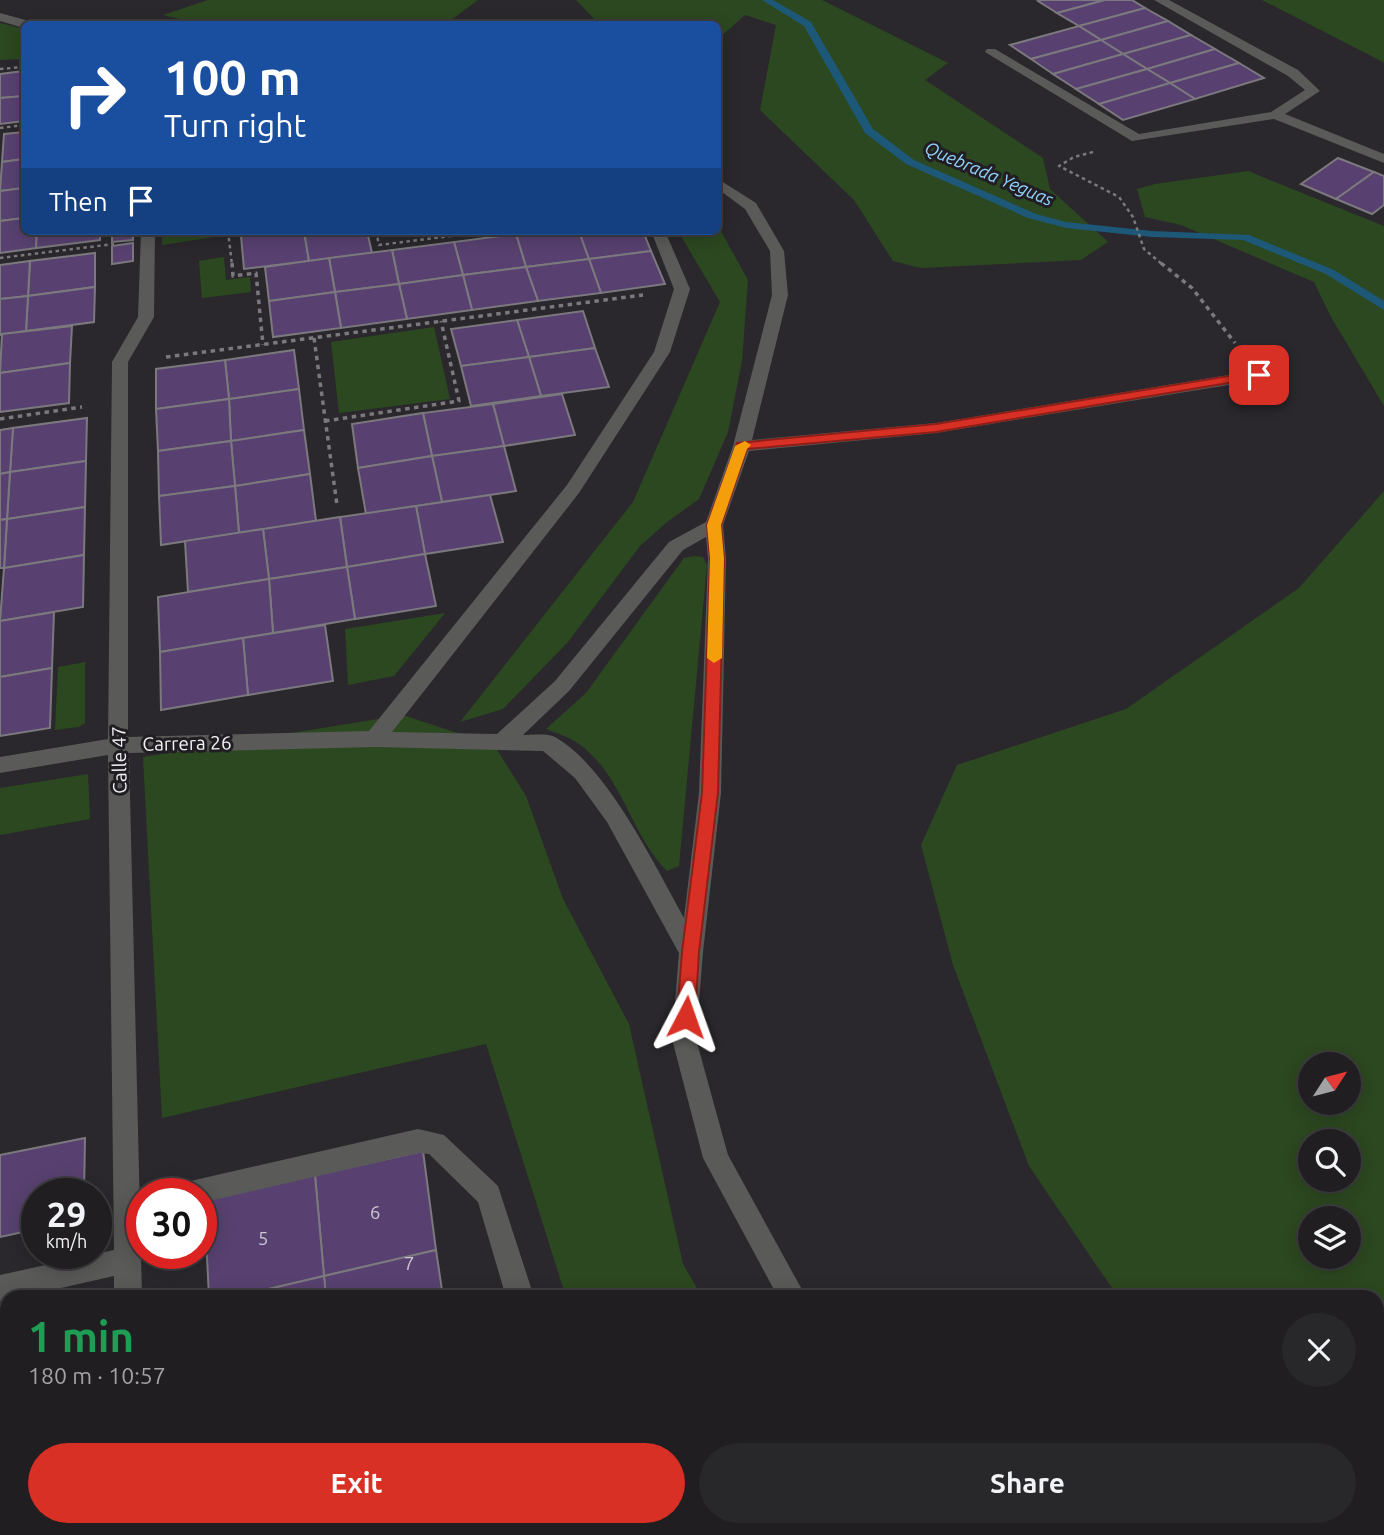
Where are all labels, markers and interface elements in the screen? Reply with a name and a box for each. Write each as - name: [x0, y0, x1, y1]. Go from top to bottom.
- icon: right: [49, 49, 140, 140]
- text: 100 m: [164, 49, 301, 104]
- text: Turn right: [164, 107, 306, 143]
- water label: Quebrada Yeguas: [922, 137, 1057, 210]
- icon: arrive: [122, 182, 160, 220]
- text: Then: [49, 187, 108, 216]
- pin: [1229, 345, 1289, 405]
- icon: arrive: [1240, 356, 1278, 394]
- street label: Calle 47: [107, 726, 131, 794]
- street label: Carrera 26: [142, 731, 232, 755]
- position arrow: [649, 980, 723, 1054]
- north arrow: [1298, 1052, 1362, 1115]
- map controls: [1298, 1052, 1361, 1269]
- button: search: [1298, 1129, 1361, 1192]
- speed limit sign: 30: [126, 1178, 217, 1269]
- text: 29: [47, 1194, 86, 1234]
- house number: 6: [370, 1201, 380, 1223]
- button: layers: [1298, 1206, 1361, 1269]
- house number: 5: [258, 1227, 268, 1249]
- text: km/h: [46, 1231, 87, 1251]
- house number: 7: [404, 1252, 414, 1274]
- text: 1 min: [28, 1313, 134, 1360]
- button: close: [1282, 1313, 1356, 1387]
- text: 180 m · 10:57: [28, 1363, 166, 1388]
- button: Exit: [28, 1443, 685, 1523]
- button: Share: [699, 1443, 1356, 1523]

